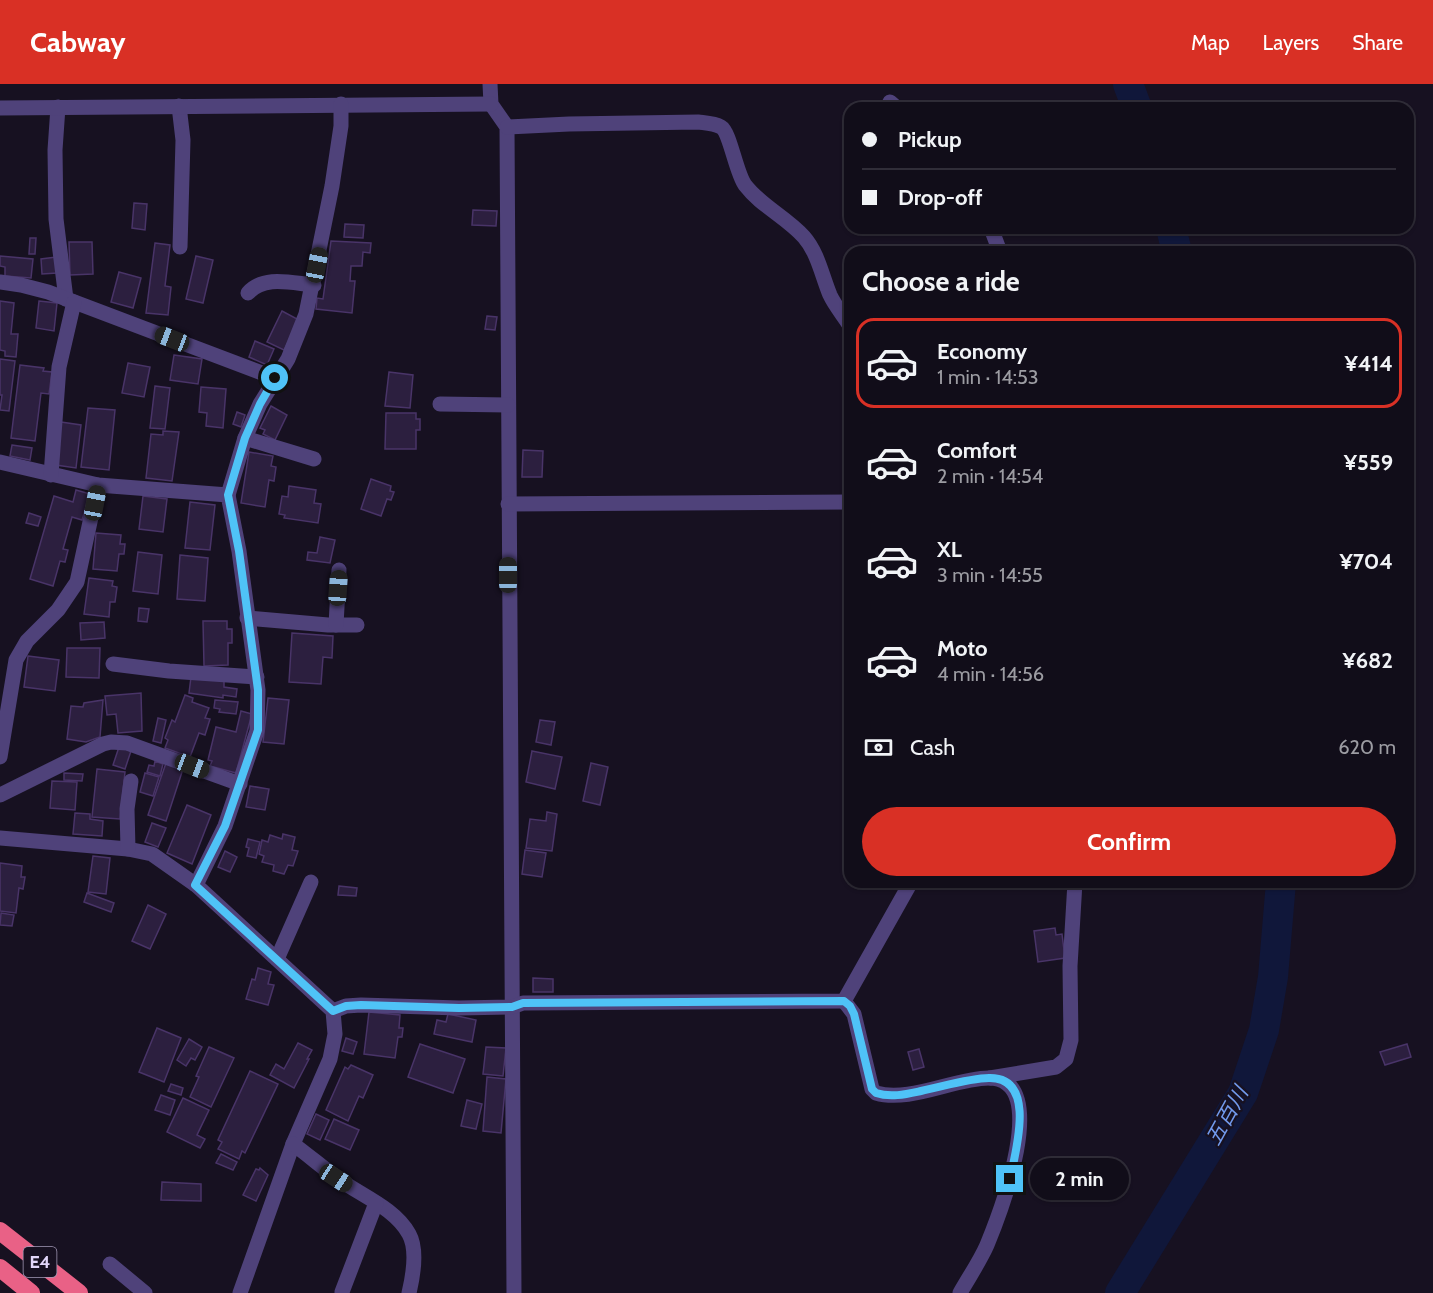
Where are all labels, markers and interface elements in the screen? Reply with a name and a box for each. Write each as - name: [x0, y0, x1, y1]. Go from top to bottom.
- text: Cabway: [30, 25, 125, 59]
- text: Map: [1191, 30, 1230, 55]
- text: Layers: [1263, 30, 1319, 55]
- text: Share: [1352, 30, 1403, 55]
- text: Pickup: [898, 126, 962, 153]
- text: Drop-off: [898, 184, 982, 211]
- car: [305, 246, 329, 284]
- text: Choose a ride: [862, 265, 1020, 298]
- car: [152, 324, 192, 354]
- icon: car: [865, 336, 919, 390]
- text: Economy: [937, 338, 1027, 365]
- text: ¥414: [1344, 350, 1393, 377]
- route start: [261, 364, 288, 391]
- text: 1 min · 14:53: [937, 365, 1039, 389]
- icon: car: [865, 435, 919, 489]
- text: Comfort: [937, 437, 1016, 464]
- text: ¥559: [1344, 449, 1393, 476]
- text: 2 min · 14:54: [937, 464, 1043, 488]
- car: [83, 484, 107, 522]
- icon: car: [865, 534, 919, 588]
- text: XL: [937, 536, 962, 563]
- text: ¥704: [1339, 548, 1393, 575]
- car: [499, 557, 517, 593]
- text: 3 min · 14:55: [937, 563, 1043, 587]
- car: [328, 569, 348, 607]
- icon: car: [865, 633, 919, 687]
- text: Moto: [937, 635, 988, 662]
- text: ¥682: [1342, 647, 1393, 674]
- text: 4 min · 14:56: [937, 662, 1044, 686]
- icon: cash: [862, 731, 895, 764]
- text: Cash: [910, 734, 955, 761]
- text: 620 m: [1338, 735, 1396, 759]
- car: [172, 751, 212, 781]
- button: Confirm: [862, 807, 1396, 876]
- water label: 五百川: [1200, 1080, 1254, 1149]
- callout: 2 min: [1031, 1158, 1130, 1200]
- car: [316, 1161, 356, 1195]
- route end: [996, 1165, 1023, 1192]
- text: 2 min: [1055, 1167, 1104, 1191]
- road number: E4: [24, 1247, 57, 1277]

